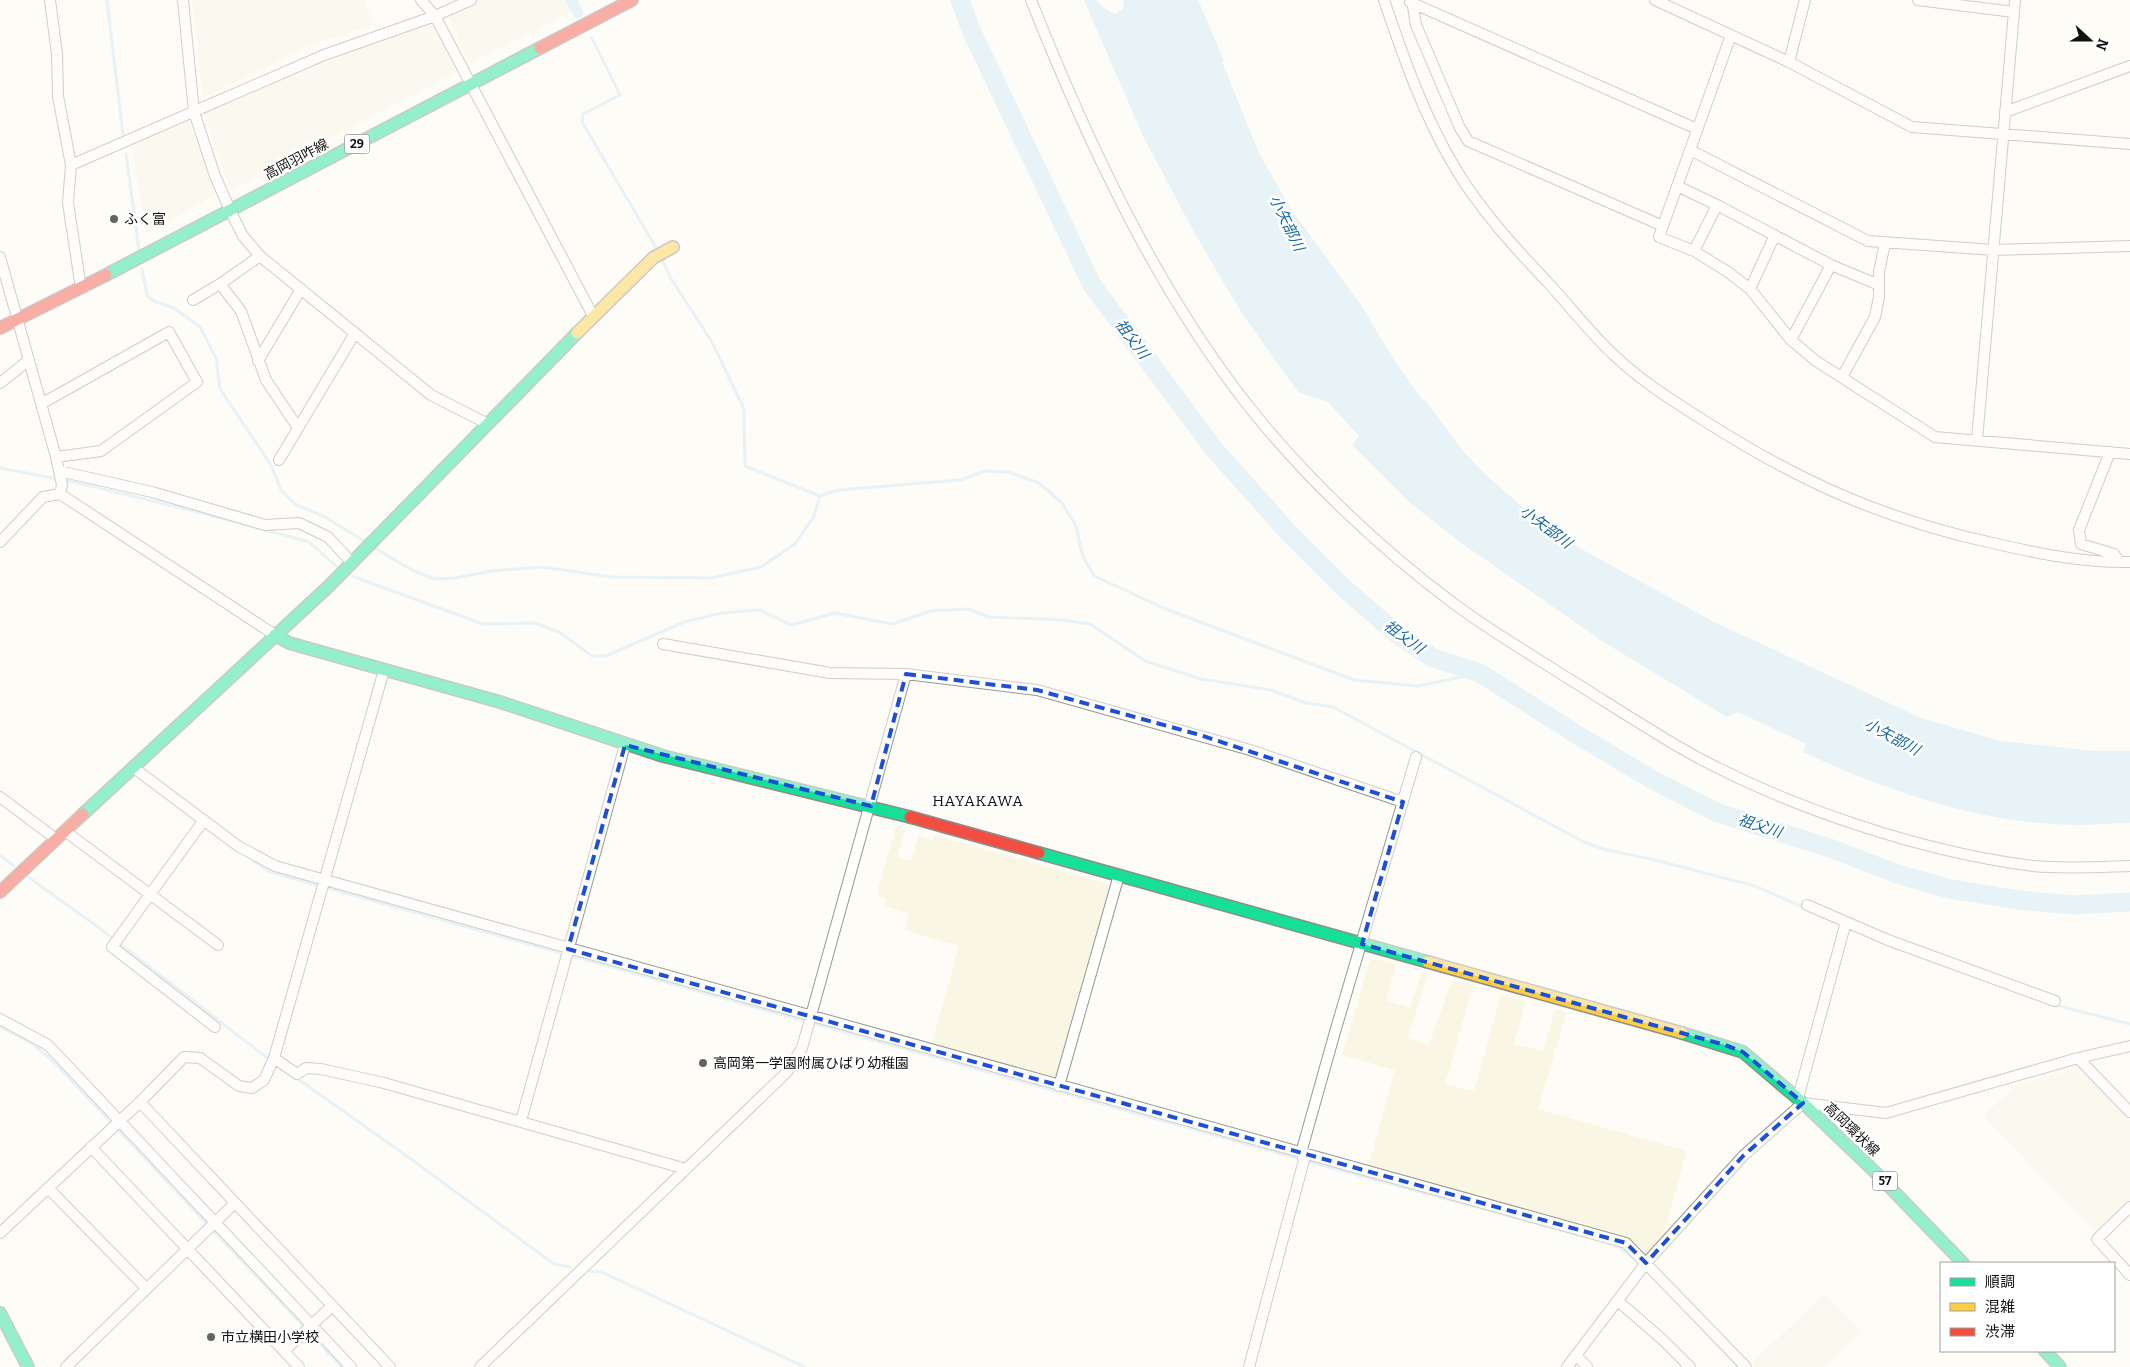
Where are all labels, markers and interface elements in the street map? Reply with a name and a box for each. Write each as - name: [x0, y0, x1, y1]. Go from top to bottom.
- north arrow: [2065, 15, 2115, 65]
- text: N: [2092, 36, 2112, 53]
- road number: 29: [344, 134, 370, 154]
- street label: 高岡羽咋線: [261, 136, 331, 183]
- water label: 小矢部川: [1266, 192, 1309, 256]
- place label: ふく富: [124, 211, 166, 228]
- marker: ふく富: [108, 213, 120, 225]
- water label: 祖父川: [1111, 316, 1154, 364]
- water label: 小矢部川: [1517, 502, 1577, 553]
- water label: 祖父川: [1381, 616, 1429, 659]
- water label: 小矢部川: [1861, 715, 1924, 760]
- district label: HAYAKAWA: [932, 792, 1024, 810]
- water label: 祖父川: [1736, 810, 1786, 842]
- place label: 高岡第一学園附属ひばり幼稚園: [713, 1055, 909, 1072]
- marker: 高岡第一学園附属ひばり幼稚園: [697, 1057, 709, 1069]
- street label: 高岡環状線: [1821, 1099, 1883, 1160]
- road number: 57: [1872, 1172, 1898, 1190]
- legend: [1940, 1262, 2115, 1352]
- text: 順調: [1985, 1273, 2015, 1291]
- text: 混雑: [1985, 1298, 2015, 1316]
- text: 渋滞: [1985, 1323, 2015, 1341]
- place label: 市立横田小学校: [221, 1329, 319, 1346]
- marker: 市立横田小学校: [205, 1331, 217, 1343]

